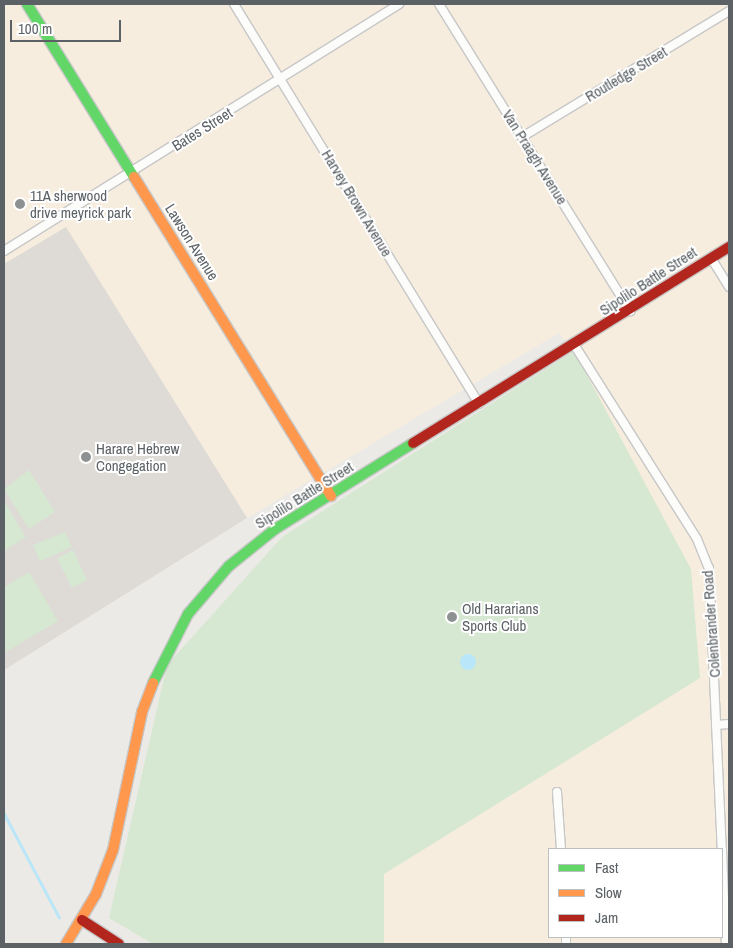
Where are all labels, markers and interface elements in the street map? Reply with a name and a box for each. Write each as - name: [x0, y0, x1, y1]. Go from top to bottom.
- scale bar: [12, 10, 124, 42]
- text: 100 m: [18, 18, 52, 39]
- street label: Routledge Street: [582, 43, 670, 105]
- street label: Bates Street: [169, 103, 235, 155]
- street label: Van Praagh Avenue: [498, 106, 572, 208]
- street label: Harvey Brown Avenue: [318, 146, 396, 260]
- place label: 11A sherwood drive meyrick park: [30, 186, 131, 221]
- marker: 11A sherwood drive meyrick park: [14, 198, 26, 210]
- street label: Lawson Avenue: [161, 200, 223, 284]
- street label: Sipolilo Battle Street: [596, 243, 700, 319]
- place label: Harare Hebrew Congegation: [96, 439, 179, 474]
- marker: Harare Hebrew Congegation: [80, 451, 92, 463]
- street label: Sipolilo Battle Street: [252, 458, 356, 532]
- street label: Colenbrander Road: [698, 570, 724, 678]
- place label: Old Hararians Sports Club: [462, 599, 539, 634]
- marker: Old Hararians Sports Club: [446, 611, 458, 623]
- legend: [548, 848, 723, 938]
- text: Fast: [595, 857, 618, 878]
- text: Slow: [595, 882, 622, 903]
- text: Jam: [595, 907, 618, 928]

